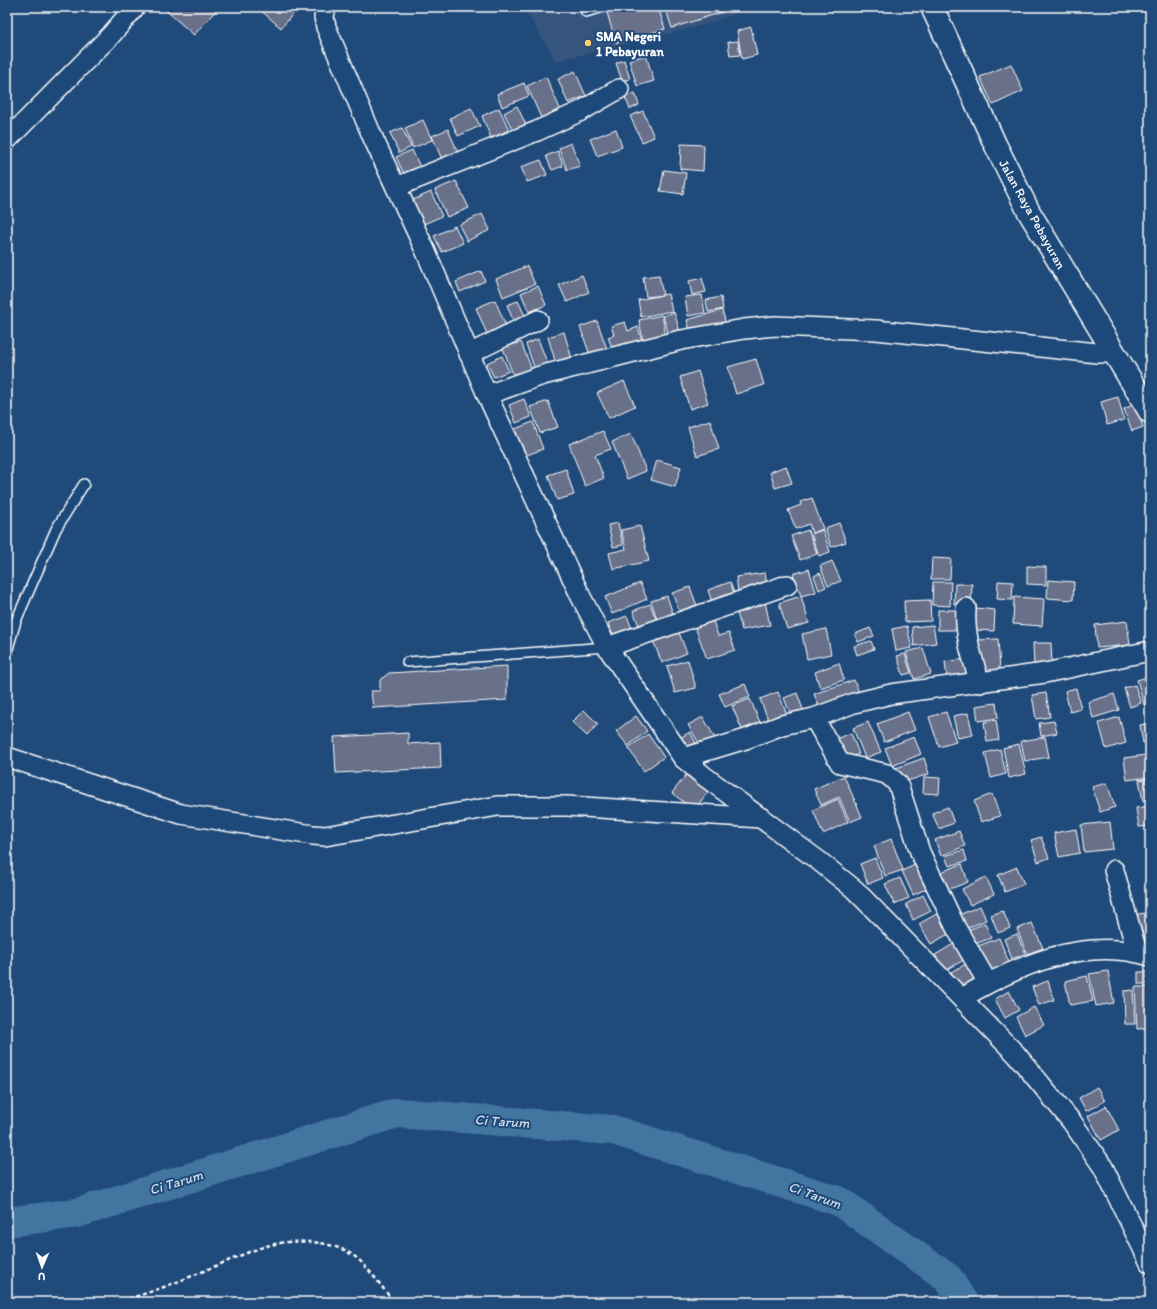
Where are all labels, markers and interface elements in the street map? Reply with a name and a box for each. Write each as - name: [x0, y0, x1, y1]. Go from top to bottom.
- place label: SMA Negeri 1 Pebayuran: [596, 29, 665, 60]
- marker: SMA Negeri 1 Pebayuran: [583, 38, 593, 48]
- street label: Jalan Raya Pebayuran: [996, 157, 1069, 272]
- water label: Ci Tarum: [474, 1111, 531, 1132]
- water label: Ci Tarum: [147, 1166, 206, 1199]
- water label: Ci Tarum: [786, 1178, 844, 1213]
- north arrow: [22, 1247, 62, 1287]
- text: U: [38, 1270, 46, 1283]

